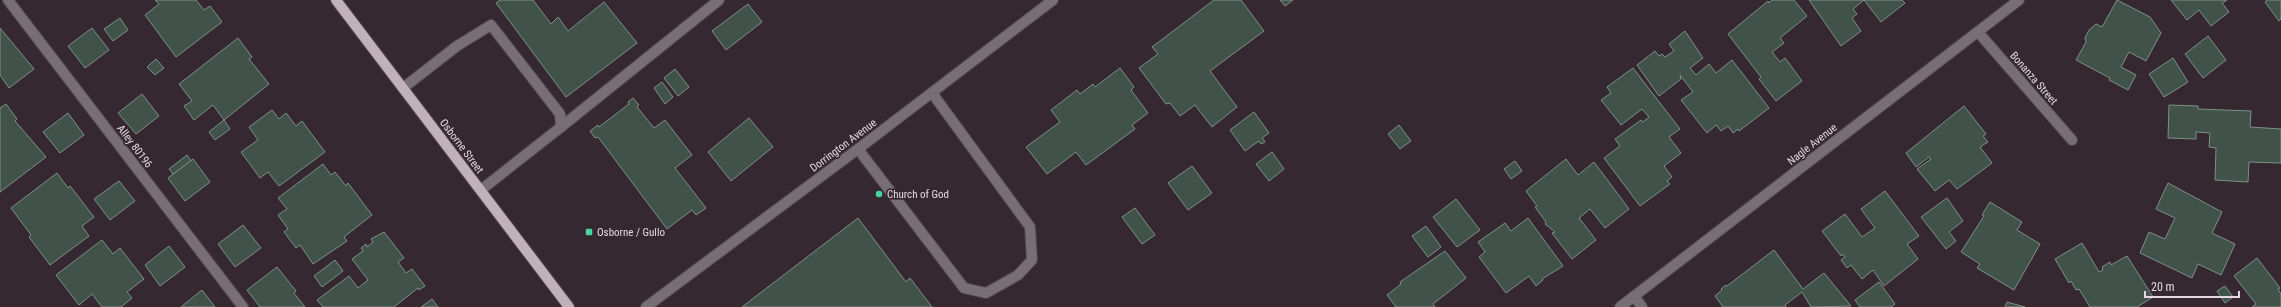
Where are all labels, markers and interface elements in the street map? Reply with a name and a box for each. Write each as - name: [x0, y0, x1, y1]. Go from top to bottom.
- street label: Bonanza Street: [2007, 49, 2060, 107]
- street label: Dorrington Avenue: [807, 116, 879, 175]
- street label: Osborne Street: [437, 117, 486, 176]
- street label: Nagle Avenue: [1785, 121, 1840, 168]
- street label: Alley 80196: [114, 122, 155, 170]
- place label: Church of God: [887, 188, 949, 201]
- marker: Church of God: [874, 189, 884, 199]
- place label: Osborne / Gullo: [597, 226, 665, 239]
- marker: Osborne / Gullo: [584, 227, 594, 237]
- scale bar: [2145, 273, 2239, 299]
- text: 20 m: [2151, 280, 2175, 294]

